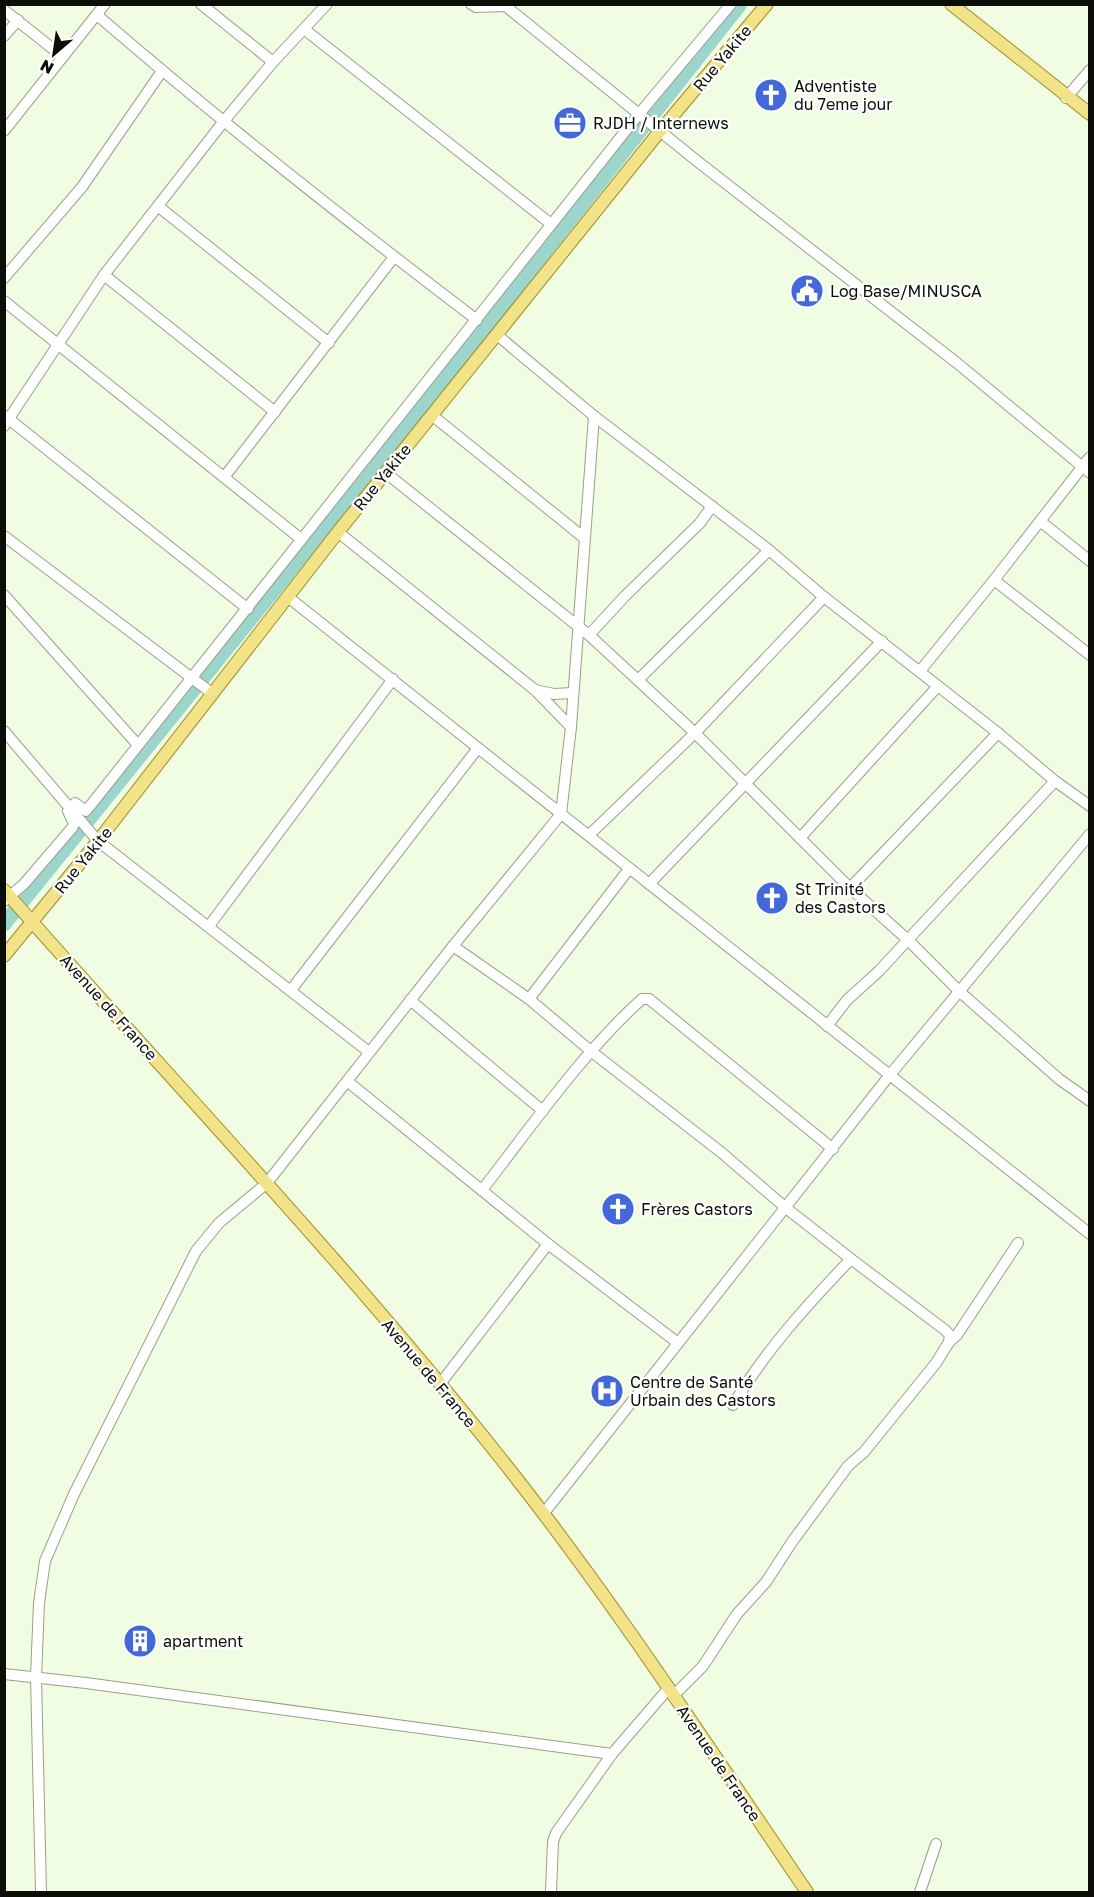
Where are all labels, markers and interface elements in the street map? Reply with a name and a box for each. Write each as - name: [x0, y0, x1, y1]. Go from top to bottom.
- street label: Rue Yakite: [688, 21, 756, 95]
- north arrow: [24, 24, 84, 84]
- text: N: [37, 55, 57, 79]
- place label: Adventiste du 7eme jour: [794, 76, 893, 114]
- church icon: Adventiste du 7eme jour: [753, 77, 789, 113]
- office icon: RJDH / Internews: [552, 105, 588, 141]
- place label: RJDH / Internews: [593, 113, 729, 133]
- public building icon: Log Base/MINUSCA: [789, 273, 825, 309]
- place label: Log Base/MINUSCA: [830, 281, 982, 301]
- street label: Rue Yakite: [349, 439, 415, 515]
- street label: Rue Yakite: [50, 822, 116, 898]
- place label: St Trinité des Castors: [795, 879, 886, 917]
- church icon: St Trinité des Castors: [754, 880, 790, 916]
- street label: Avenue de France: [56, 950, 162, 1064]
- church icon: Frères Castors: [600, 1191, 636, 1227]
- place label: Frères Castors: [641, 1199, 753, 1219]
- street label: Avenue de France: [378, 1314, 480, 1432]
- place label: Centre de Santé Urbain des Castors: [630, 1372, 776, 1410]
- hospital icon: Centre de Santé Urbain des Castors: [589, 1373, 625, 1409]
- building icon: apartment: [122, 1623, 158, 1659]
- place label: apartment: [163, 1631, 243, 1651]
- street label: Avenue de France: [673, 1701, 765, 1825]

